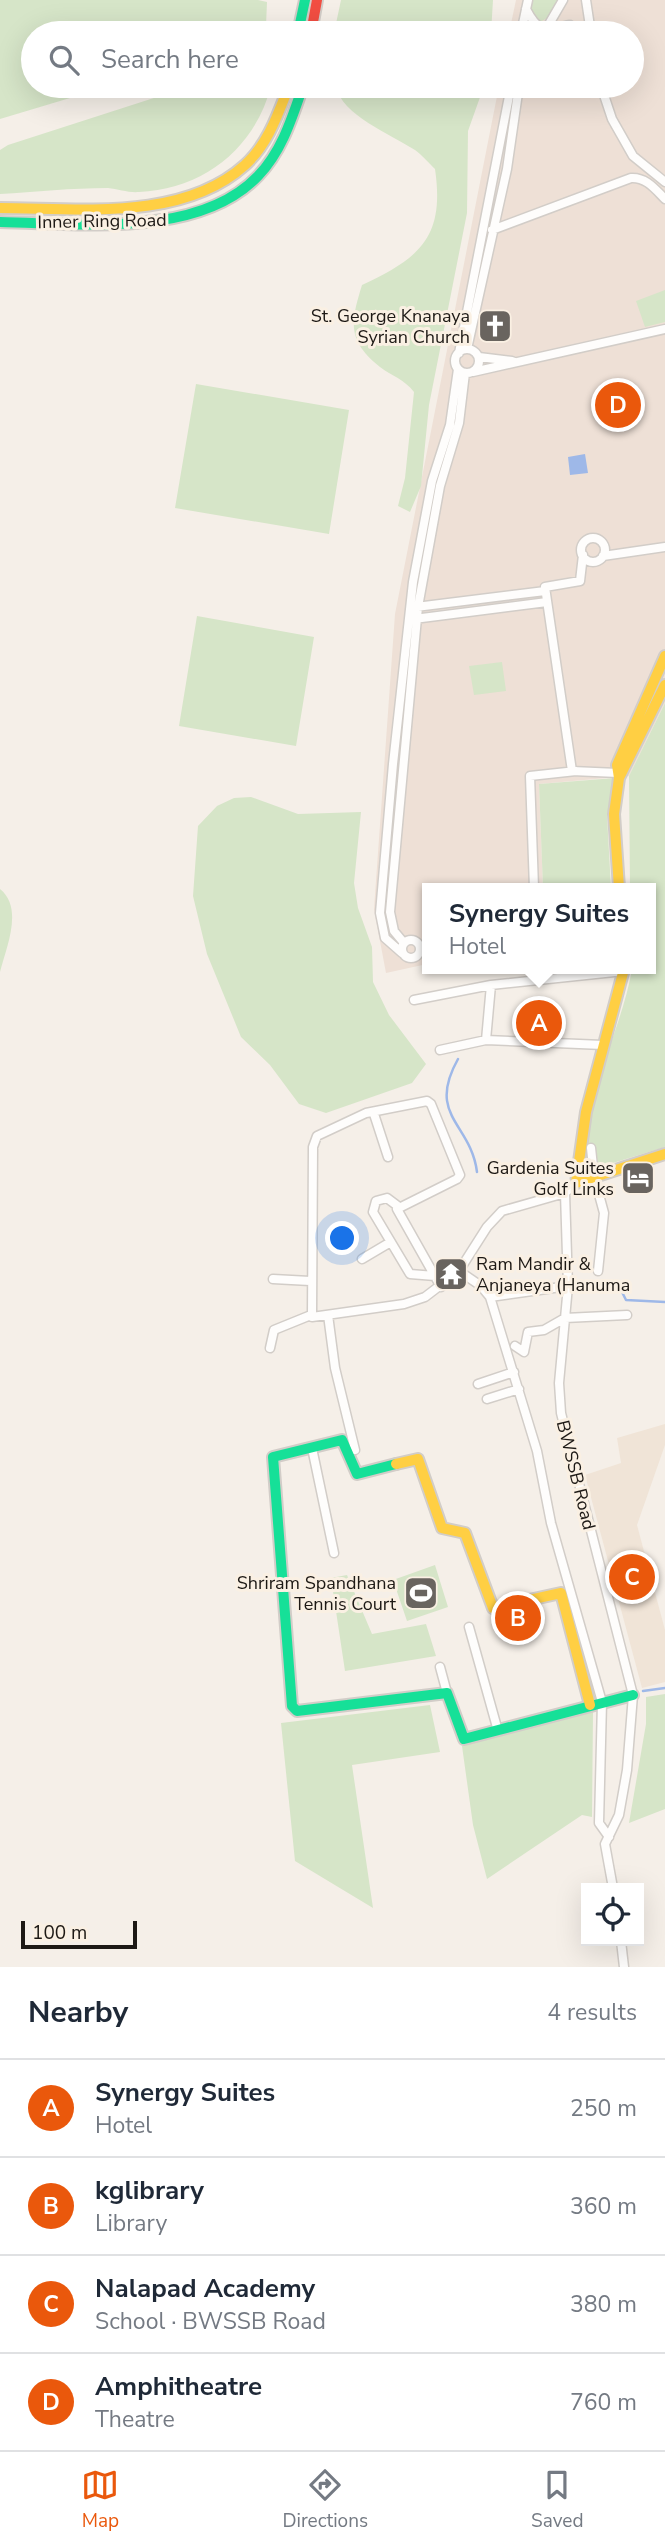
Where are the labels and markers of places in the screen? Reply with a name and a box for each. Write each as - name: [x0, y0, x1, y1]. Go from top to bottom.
- place label: St. George Knanaya Syrian Church: [311, 304, 470, 349]
- church icon: St. George Knanaya Syrian Church: [476, 307, 514, 345]
- pin: D: [595, 379, 641, 431]
- pin: A: [516, 997, 562, 1049]
- place label: Gardenia Suites Golf Links: [487, 1156, 614, 1201]
- hotel icon: Gardenia Suites Golf Links: [619, 1159, 657, 1197]
- place label: Ram Mandir & Anjaneya (Hanuma: [476, 1252, 630, 1297]
- temple icon: Ram Mandir & Anjaneya (Hanuma: [432, 1255, 470, 1293]
- pin: C: [609, 1551, 655, 1603]
- place label: Shriram Spandhana Tennis Court: [237, 1571, 397, 1616]
- sports icon: Shriram Spandhana Tennis Court: [402, 1574, 440, 1612]
- pin: B: [495, 1592, 541, 1644]

